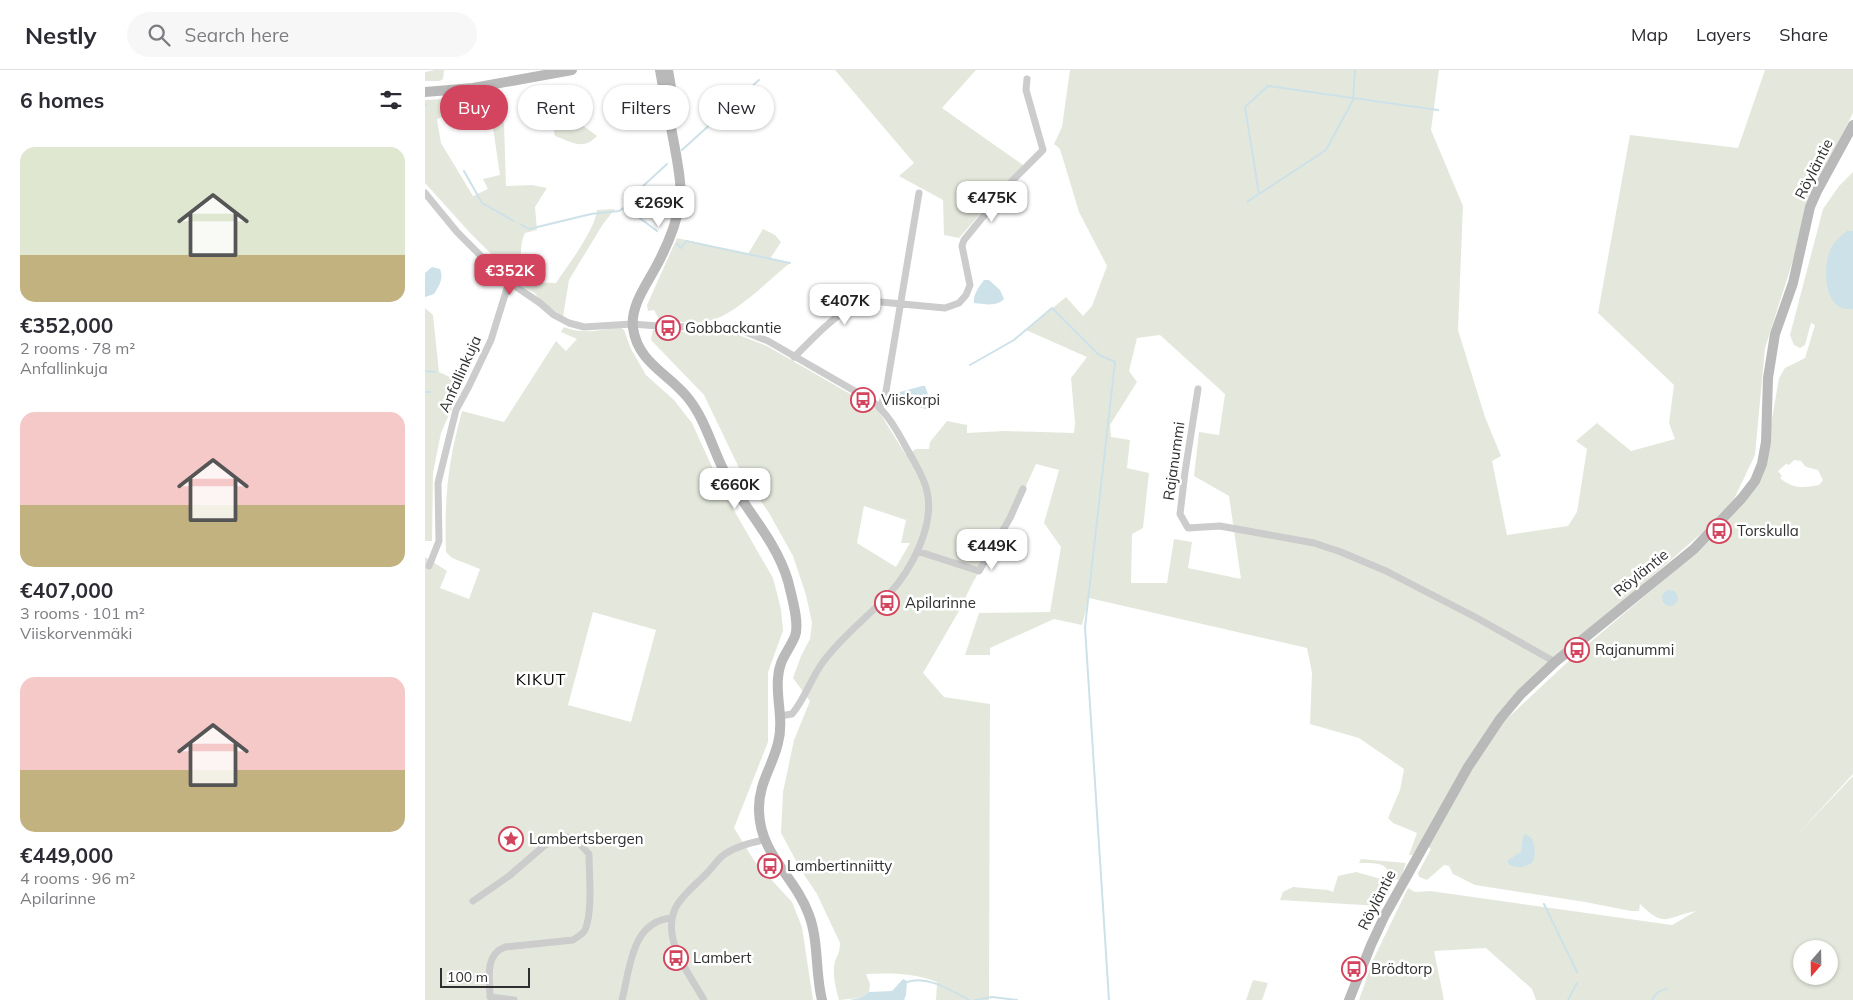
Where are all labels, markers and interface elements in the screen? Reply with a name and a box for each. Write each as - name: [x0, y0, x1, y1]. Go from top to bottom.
- search box: [127, 12, 477, 57]
- text: Nestly: [25, 20, 97, 50]
- icon: search: [145, 21, 173, 49]
- text: Search here: [185, 23, 289, 47]
- text: Map: [1631, 23, 1668, 46]
- text: Layers: [1696, 23, 1751, 46]
- text: Share: [1779, 23, 1828, 46]
- chip: Buy: [440, 85, 508, 130]
- chip: Rent: [518, 85, 593, 130]
- chip: Filters: [603, 85, 689, 130]
- chip: New: [699, 85, 774, 130]
- icon: filters: [377, 86, 405, 114]
- text: 6 homes: [20, 87, 104, 113]
- street label: Röyläntie: [1790, 136, 1837, 202]
- icon: home: [168, 180, 258, 270]
- pin: €475K: [957, 180, 1027, 223]
- pin: €269K: [624, 186, 694, 228]
- text: €475K: [967, 187, 1017, 207]
- text: €269K: [634, 192, 684, 212]
- pin: €352K: [475, 254, 545, 296]
- text: €352K: [485, 260, 535, 280]
- pin: €407K: [810, 284, 880, 326]
- text: €407K: [820, 290, 870, 310]
- text: €352,000: [20, 312, 113, 338]
- bus stop icon: Gobbackantie: [655, 315, 681, 341]
- place label: Gobbackantie: [685, 318, 781, 337]
- street label: Anfallinkuja: [434, 332, 485, 415]
- text: 2 rooms · 78 m²: [20, 338, 135, 358]
- text: Anfallinkuja: [20, 358, 108, 378]
- bus stop icon: Viiskorpi: [850, 387, 876, 413]
- place label: Viiskorpi: [881, 390, 940, 409]
- street label: Rajanummi: [1159, 420, 1188, 502]
- icon: home: [168, 445, 258, 535]
- pin: €660K: [700, 468, 770, 510]
- text: €660K: [710, 474, 760, 494]
- bus stop icon: Torskulla: [1706, 518, 1732, 544]
- place label: Torskulla: [1737, 521, 1799, 540]
- pin: €449K: [957, 528, 1027, 571]
- text: €449K: [967, 535, 1017, 555]
- street label: Röyläntie: [1609, 545, 1672, 600]
- text: €407,000: [20, 577, 113, 603]
- bus stop icon: Apilarinne: [874, 590, 900, 616]
- place label: Apilarinne: [905, 593, 976, 612]
- text: 3 rooms · 101 m²: [20, 603, 145, 623]
- text: Viiskorvenmäki: [20, 623, 132, 643]
- bus stop icon: Rajanummi: [1564, 637, 1590, 663]
- place label: Rajanummi: [1595, 640, 1674, 659]
- district label: KIKUT: [516, 669, 566, 689]
- icon: home: [168, 710, 258, 800]
- place icon: Lambertsbergen: [498, 826, 524, 852]
- place label: Lambertsbergen: [529, 829, 644, 848]
- text: €449,000: [20, 842, 113, 868]
- bus stop icon: Lambertinniitty: [757, 853, 783, 879]
- place label: Lambertinniitty: [787, 856, 892, 875]
- street label: Röyläntie: [1353, 867, 1400, 933]
- text: 4 rooms · 96 m²: [20, 868, 135, 888]
- text: Apilarinne: [20, 888, 96, 908]
- north arrow: [1793, 940, 1837, 985]
- map controls: [1793, 940, 1838, 985]
- bus stop icon: Lambert: [663, 945, 689, 971]
- place label: Lambert: [693, 948, 752, 967]
- bus stop icon: Brödtorp: [1341, 956, 1367, 982]
- place label: Brödtorp: [1371, 959, 1432, 978]
- scale bar: [440, 965, 530, 988]
- text: 100 m: [447, 968, 488, 986]

